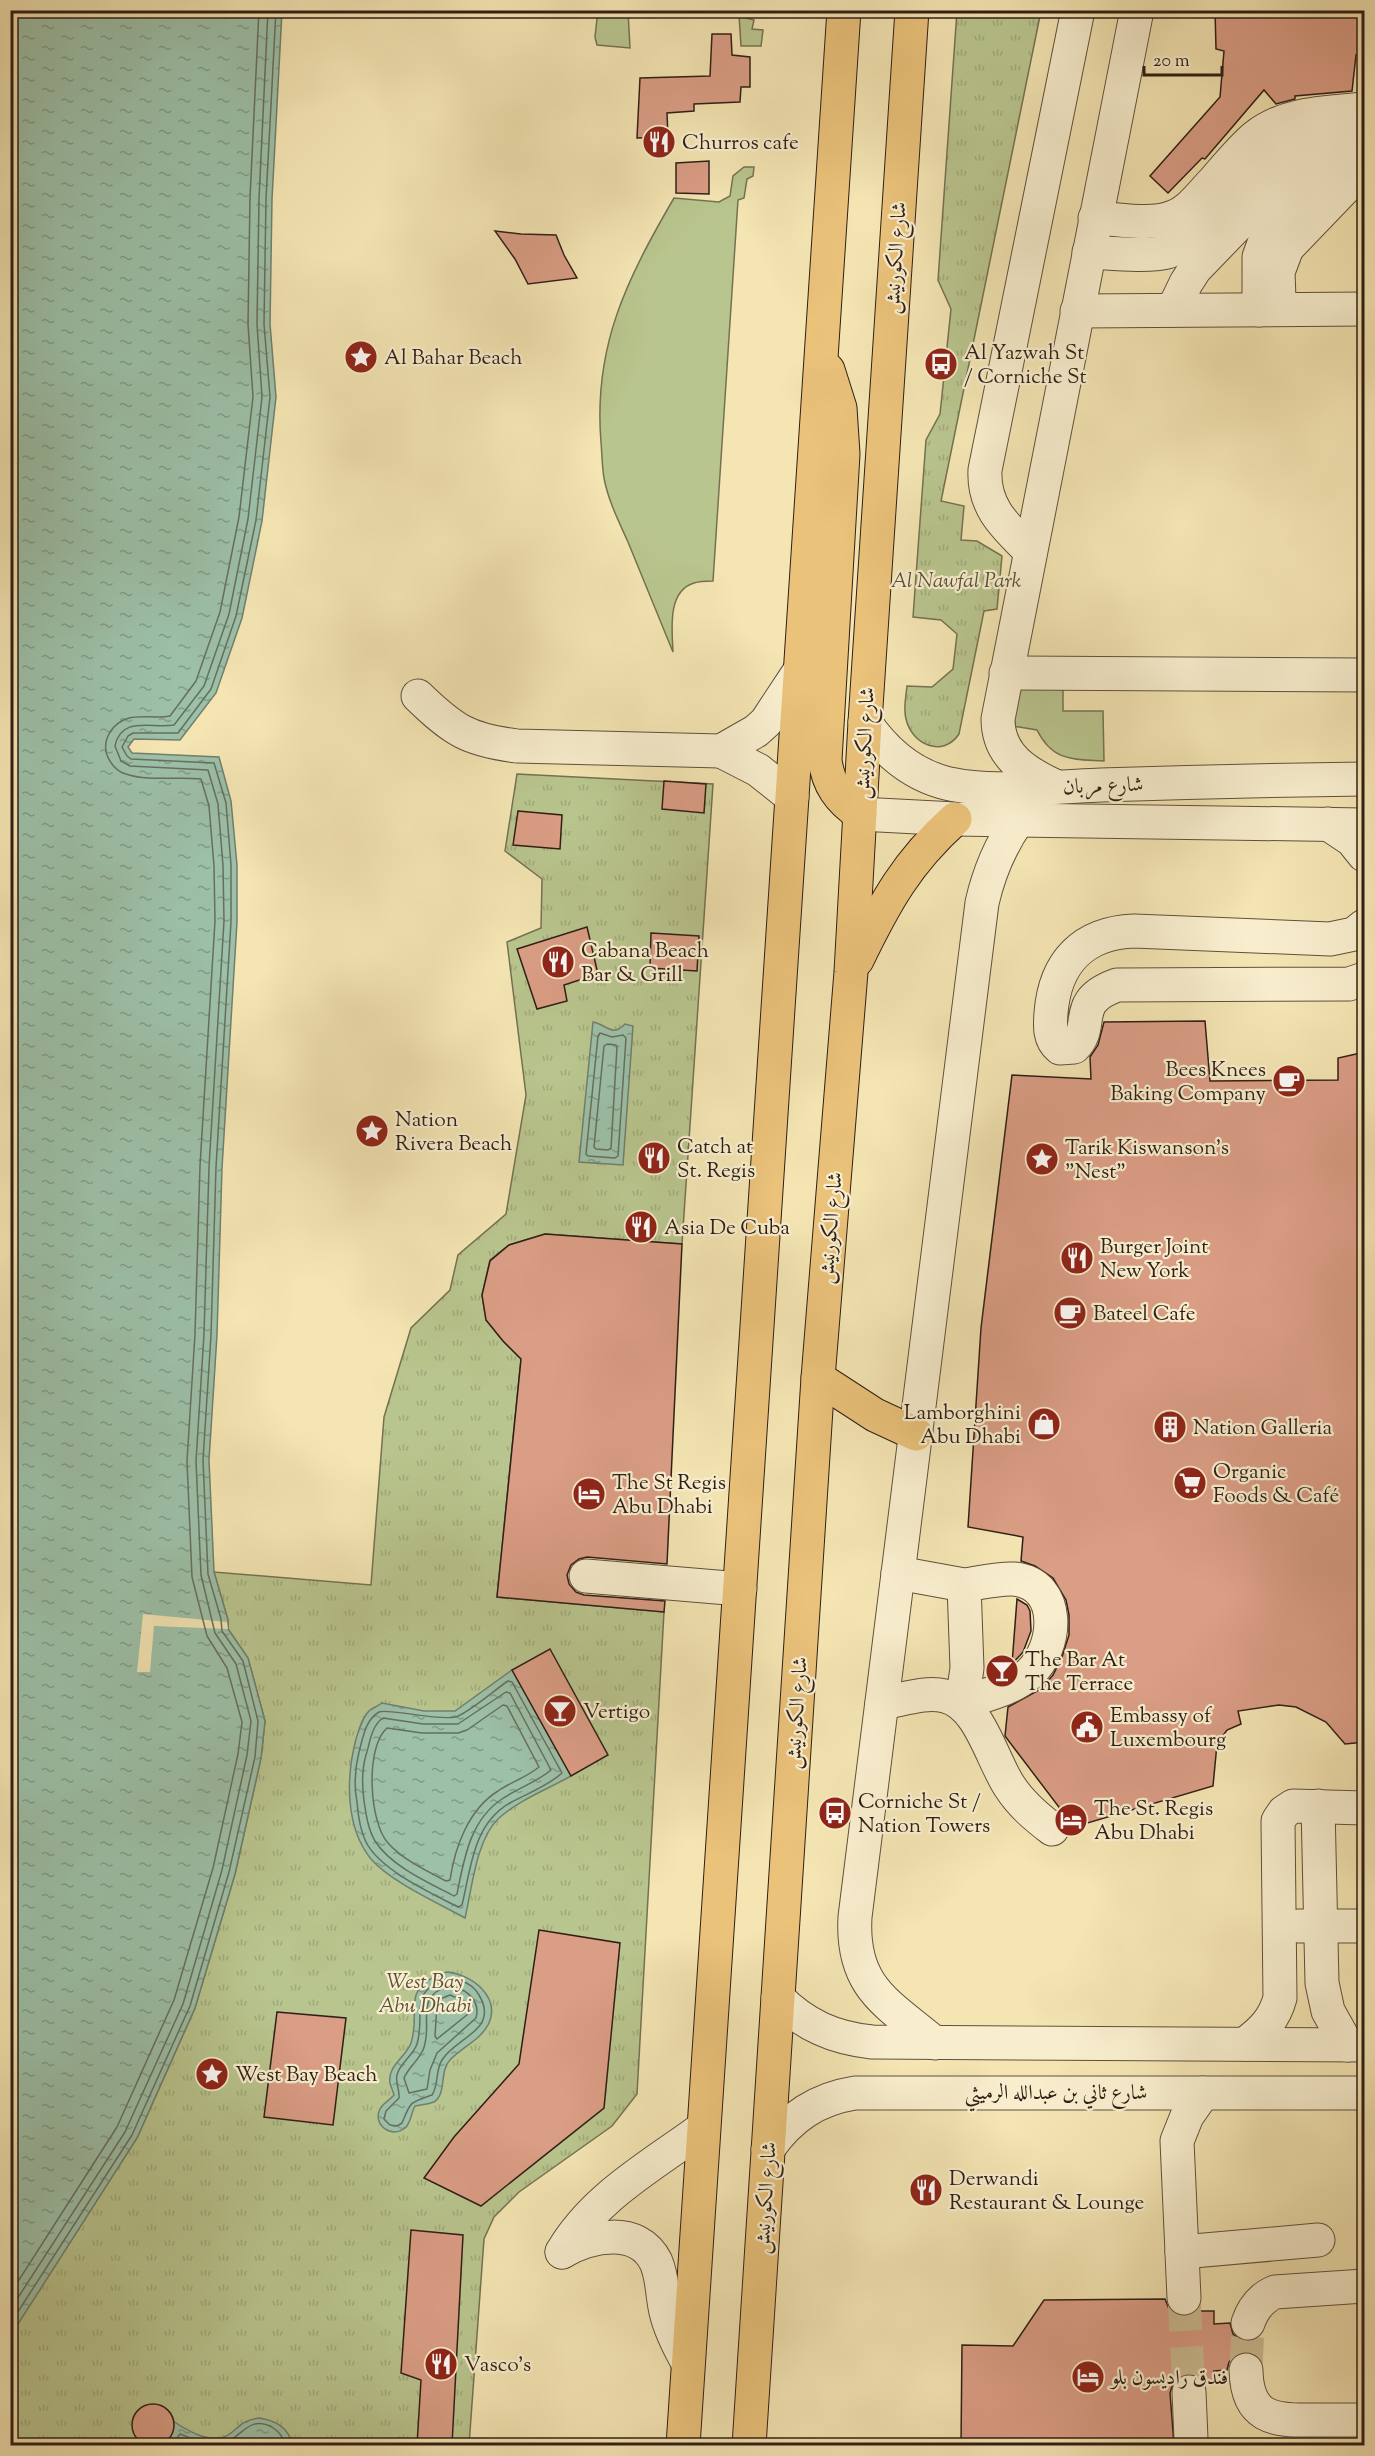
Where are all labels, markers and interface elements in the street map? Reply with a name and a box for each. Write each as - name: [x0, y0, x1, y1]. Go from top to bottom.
- scale bar: [1144, 39, 1222, 77]
- text: 20 m: [1153, 49, 1190, 75]
- restaurant icon: Churros cafe: [641, 124, 677, 160]
- place label: Churros cafe: [682, 129, 799, 159]
- street label: شارع الكورنيش: [878, 201, 917, 315]
- place icon: Al Bahar Beach: [343, 339, 379, 375]
- place label: Al Yazwah St / Corniche St: [964, 339, 1087, 393]
- place label: Al Bahar Beach: [384, 344, 522, 374]
- bus stop icon: Al Yazwah St / Corniche St: [923, 346, 959, 382]
- park label: Al Nawfal Park: [891, 567, 1022, 597]
- street label: شارع الكورنيش: [848, 686, 885, 800]
- street label: شارع مربان: [1062, 771, 1144, 804]
- place label: Cabana Beach Bar & Grill: [581, 937, 709, 991]
- restaurant icon: Cabana Beach Bar & Grill: [540, 944, 576, 980]
- place label: Bees Knees Baking Company: [1110, 1056, 1267, 1110]
- cafe icon: Bees Knees Baking Company: [1271, 1063, 1307, 1099]
- place label: Nation Rivera Beach: [395, 1106, 512, 1160]
- place icon: Nation Rivera Beach: [354, 1113, 390, 1149]
- place label: Catch at St. Regis: [677, 1133, 755, 1187]
- place label: Tarik Kiswanson's "Nest": [1065, 1134, 1229, 1188]
- restaurant icon: Catch at St. Regis: [636, 1140, 672, 1176]
- place icon: Tarik Kiswanson's "Nest": [1024, 1141, 1060, 1177]
- street label: شارع الكورنيش: [812, 1171, 853, 1286]
- restaurant icon: Asia De Cuba: [623, 1209, 659, 1245]
- place label: Asia De Cuba: [664, 1214, 790, 1244]
- place label: Burger Joint New York: [1100, 1233, 1208, 1287]
- restaurant icon: Burger Joint New York: [1059, 1240, 1095, 1276]
- cafe icon: Bateel Cafe: [1052, 1295, 1088, 1331]
- place label: Bateel Cafe: [1093, 1300, 1196, 1330]
- place label: Lamborghini Abu Dhabi: [904, 1399, 1021, 1453]
- shop icon: Lamborghini Abu Dhabi: [1026, 1406, 1062, 1442]
- building icon: Nation Galleria: [1152, 1409, 1188, 1445]
- place label: Nation Galleria: [1193, 1414, 1333, 1444]
- place label: Organic Foods & Café: [1213, 1458, 1339, 1512]
- supermarket icon: Organic Foods & Café: [1172, 1465, 1208, 1501]
- place label: The St Regis Abu Dhabi: [612, 1469, 726, 1523]
- hotel icon: The St Regis Abu Dhabi: [571, 1476, 607, 1512]
- place label: The Bar At The Terrace: [1025, 1646, 1133, 1700]
- bar icon: The Bar At The Terrace: [984, 1653, 1020, 1689]
- street label: شارع الكورنيش: [779, 1656, 818, 1770]
- bar icon: Vertigo: [542, 1693, 578, 1729]
- place label: Vertigo: [583, 1698, 650, 1728]
- place label: Embassy of Luxembourg: [1110, 1702, 1226, 1756]
- public building icon: Embassy of Luxembourg: [1069, 1709, 1105, 1745]
- place label: Corniche St / Nation Towers: [858, 1788, 990, 1842]
- bus stop icon: Corniche St / Nation Towers: [817, 1795, 853, 1831]
- place label: The St. Regis Abu Dhabi: [1094, 1795, 1213, 1849]
- hotel icon: The St. Regis Abu Dhabi: [1053, 1802, 1089, 1838]
- park label: West Bay Abu Dhabi: [378, 1968, 472, 2022]
- place icon: West Bay Beach: [194, 2056, 230, 2092]
- place label: West Bay Beach: [235, 2061, 378, 2091]
- street label: شارع ثاني بن عبدالله الرميثي: [964, 2079, 1148, 2112]
- street label: شارع الكورنيش: [748, 2141, 787, 2255]
- place label: Derwandi Restaurant & Lounge: [949, 2165, 1144, 2219]
- restaurant icon: Derwandi Restaurant & Lounge: [908, 2172, 944, 2208]
- restaurant icon: Vasco's: [423, 2346, 459, 2382]
- place label: Vasco's: [464, 2351, 531, 2381]
- hotel icon: فندق راديسون بلو: [1070, 2359, 1106, 2395]
- place label: فندق راديسون بلو: [1109, 2364, 1228, 2394]

